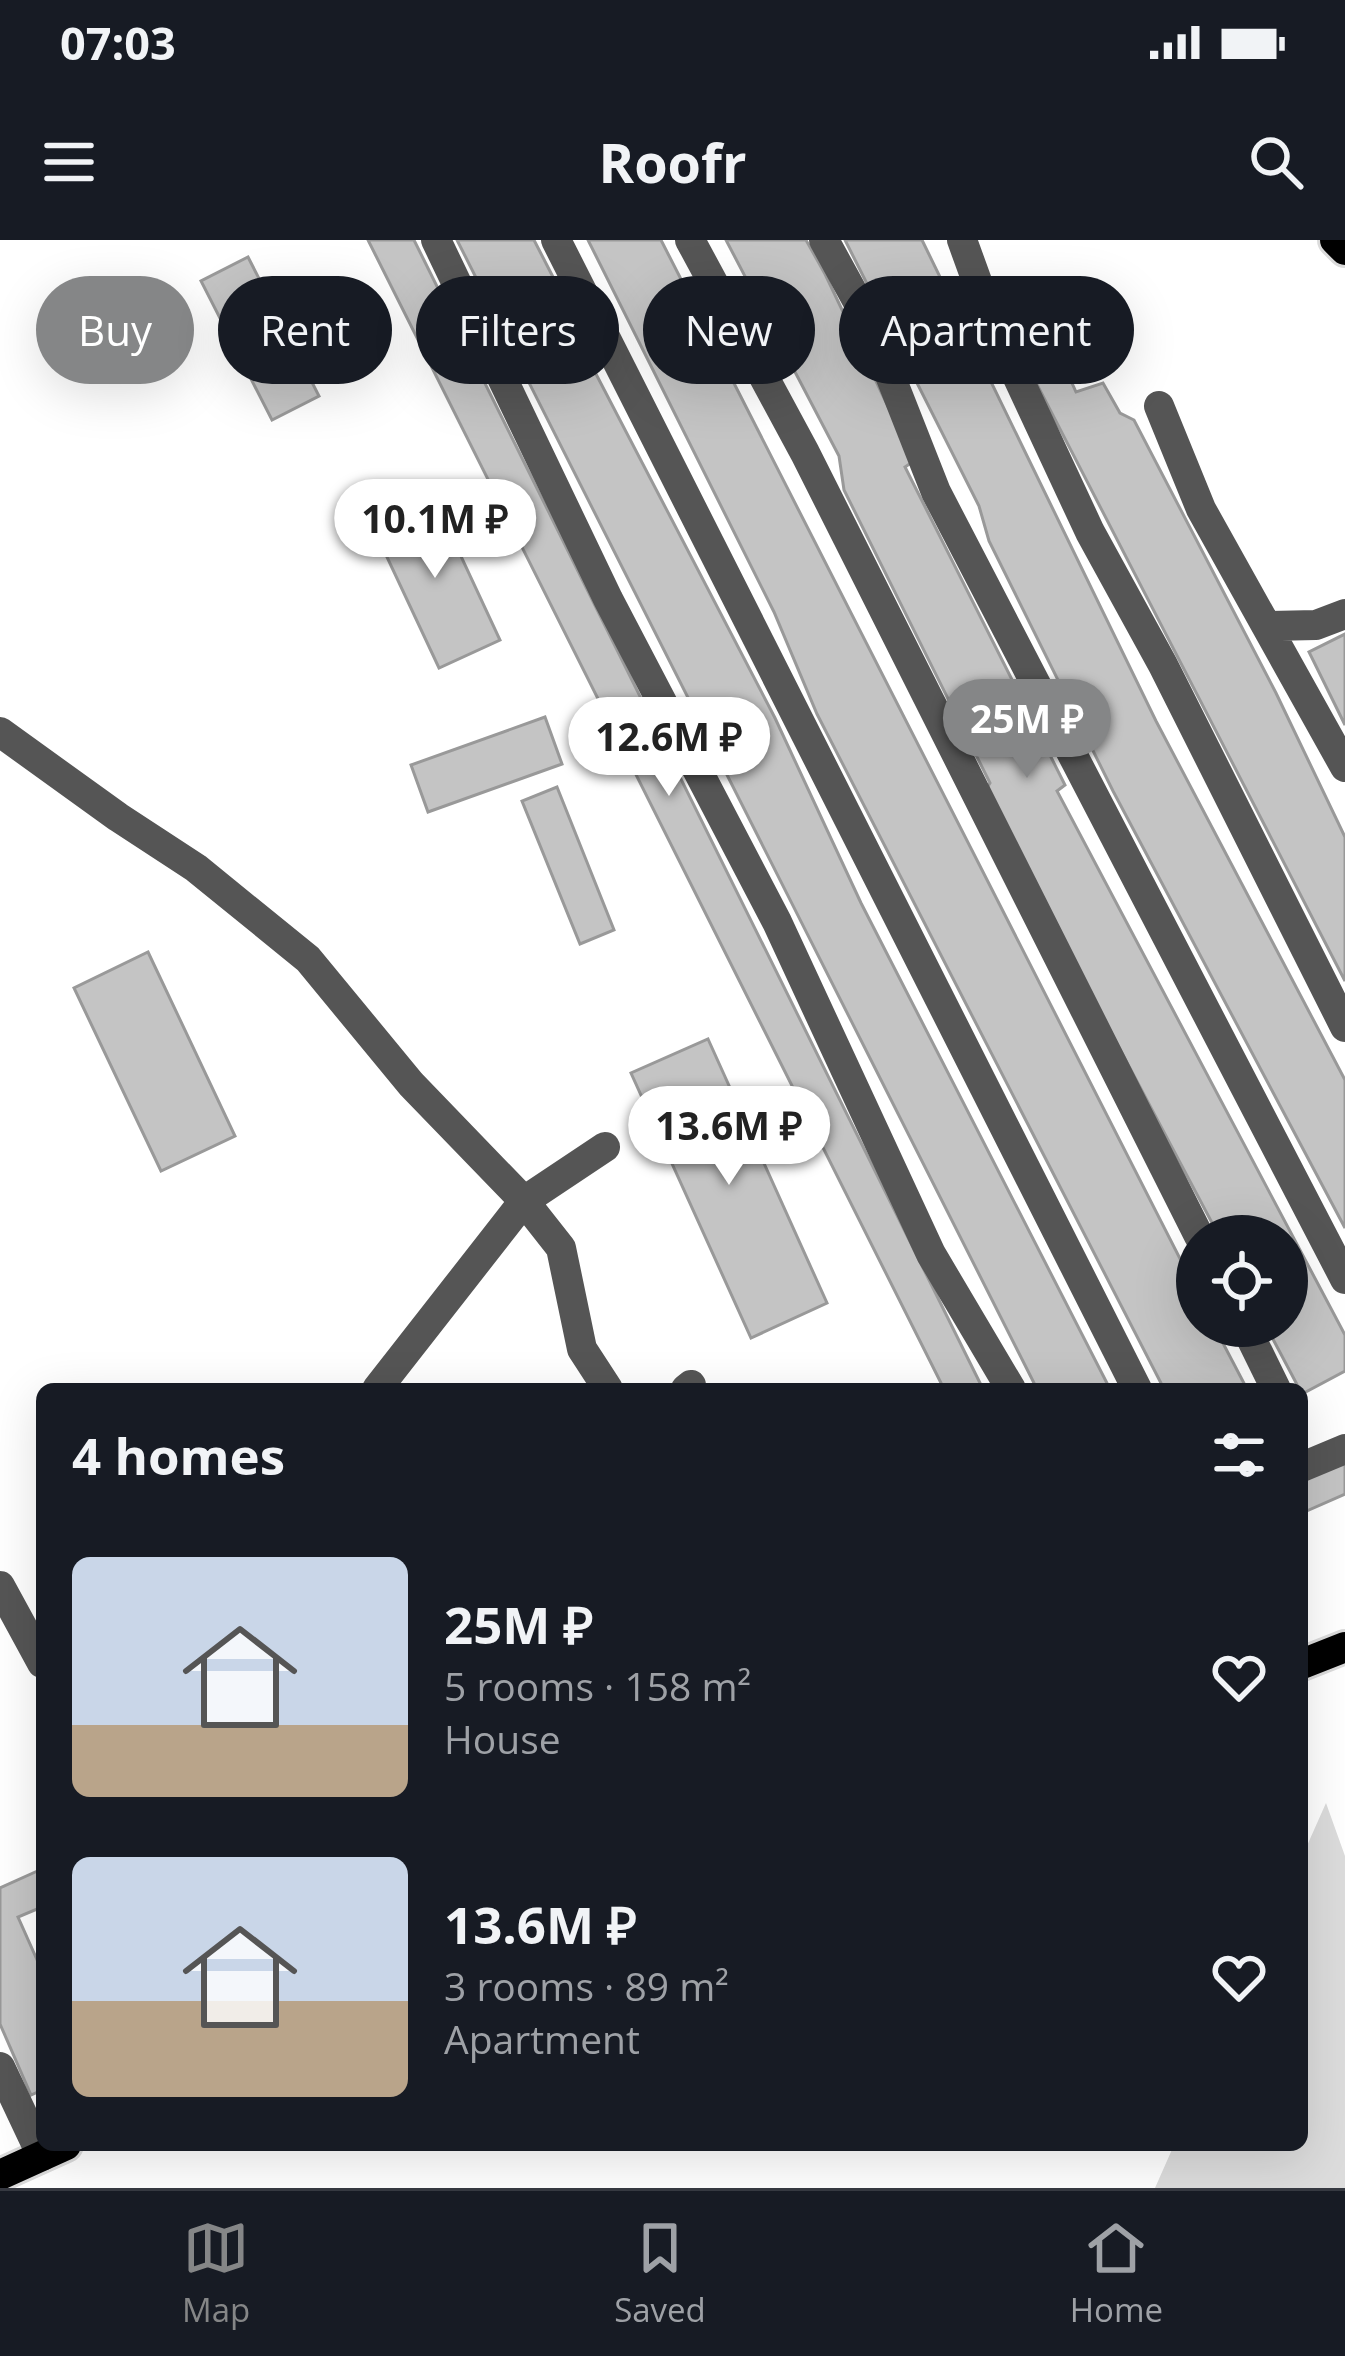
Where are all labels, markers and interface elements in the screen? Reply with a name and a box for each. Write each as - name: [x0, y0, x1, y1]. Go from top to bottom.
- text: 07:03: [60, 12, 176, 73]
- text: Roofr: [599, 125, 746, 199]
- icon: menu: [36, 129, 102, 195]
- icon: search: [1243, 129, 1309, 195]
- chip: Buy: [36, 276, 194, 384]
- chip: Rent: [218, 276, 392, 384]
- chip: Filters: [416, 276, 619, 384]
- chip: New: [643, 276, 815, 384]
- chip: Apartment: [839, 276, 1134, 384]
- pin: 10.1M ₽: [324, 479, 546, 581]
- text: 10.1M ₽: [361, 491, 509, 544]
- pin: 25M ₽: [943, 679, 1111, 781]
- text: 25M ₽: [970, 691, 1084, 744]
- pin: 12.6M ₽: [558, 697, 780, 799]
- text: 12.6M ₽: [595, 709, 743, 762]
- pin: 13.6M ₽: [618, 1086, 840, 1188]
- text: 13.6M ₽: [655, 1098, 803, 1151]
- map controls: [1176, 1215, 1308, 1347]
- button: locate: [1176, 1215, 1308, 1347]
- text: 4 homes: [72, 1420, 285, 1490]
- icon: filters: [1206, 1422, 1272, 1488]
- text: 25M ₽: [444, 1589, 593, 1659]
- icon: home: [168, 1605, 312, 1749]
- icon: heart: [1206, 1644, 1272, 1710]
- text: 5 rooms · 158 m²: [444, 1659, 751, 1712]
- text: House: [444, 1712, 561, 1765]
- text: 13.6M ₽: [444, 1889, 637, 1959]
- icon: home: [168, 1905, 312, 2049]
- icon: heart: [1206, 1944, 1272, 2010]
- text: 3 rooms · 89 m²: [444, 1959, 729, 2012]
- text: Apartment: [444, 2012, 640, 2065]
- tab: Map: [182, 2215, 250, 2332]
- tab: Saved: [614, 2215, 706, 2332]
- tab: Home: [1070, 2215, 1163, 2332]

